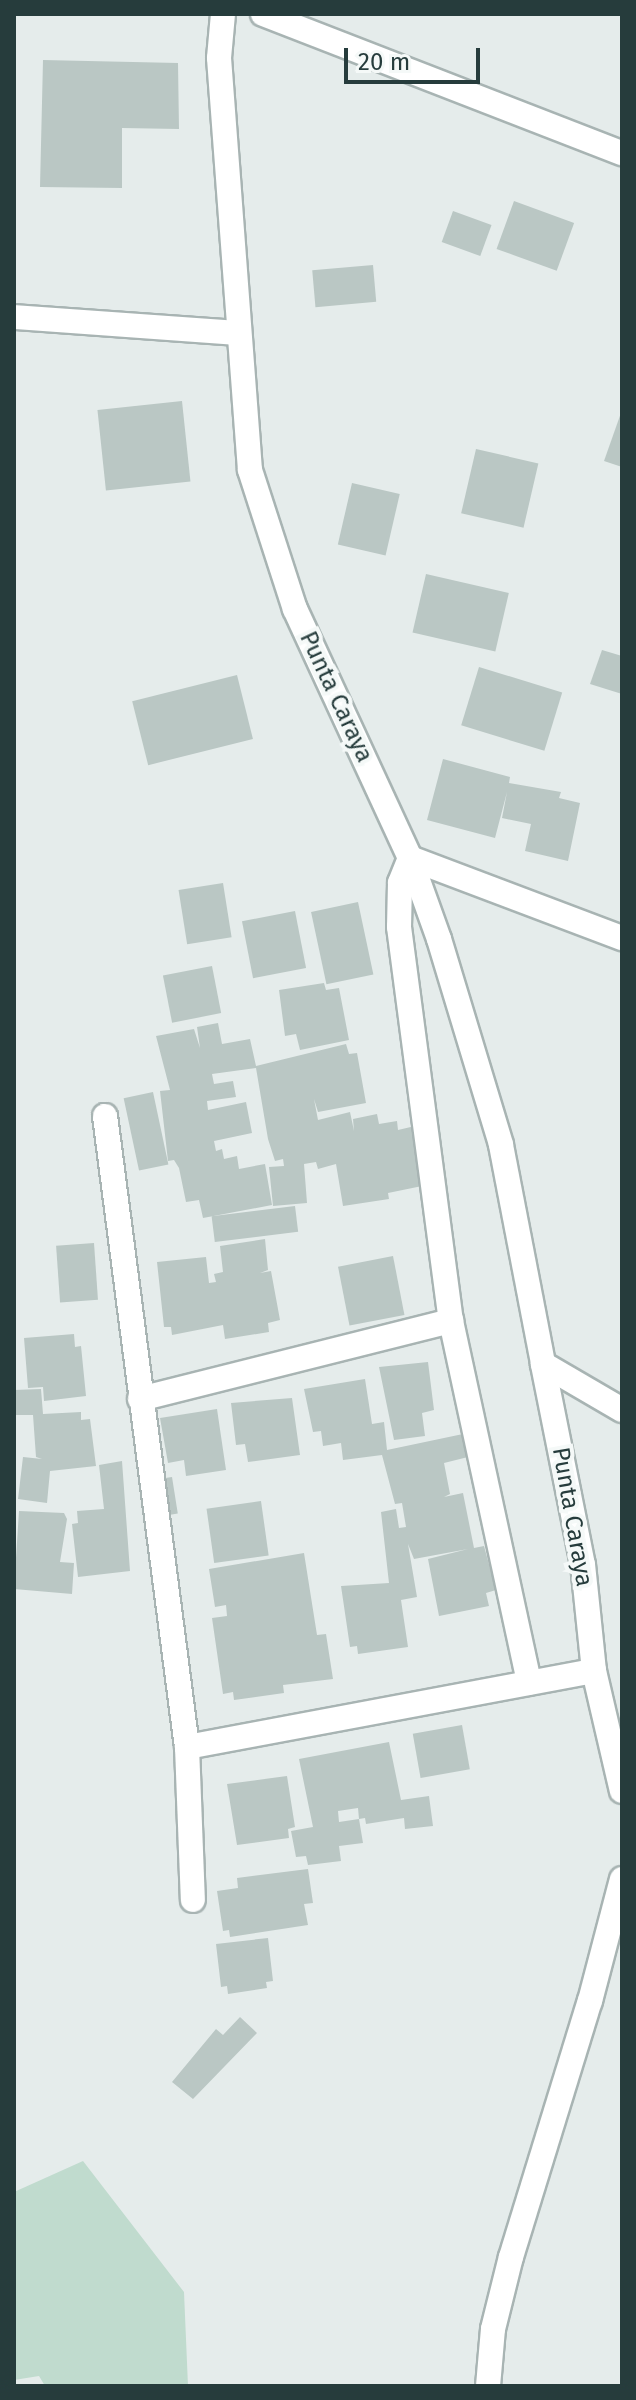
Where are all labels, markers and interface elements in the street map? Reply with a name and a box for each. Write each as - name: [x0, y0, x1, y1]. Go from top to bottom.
- scale bar: [348, 32, 484, 82]
- text: 20 m: [358, 48, 410, 76]
- street label: Punta Caraya: [293, 627, 379, 767]
- street label: Punta Caraya: [546, 1445, 598, 1589]

